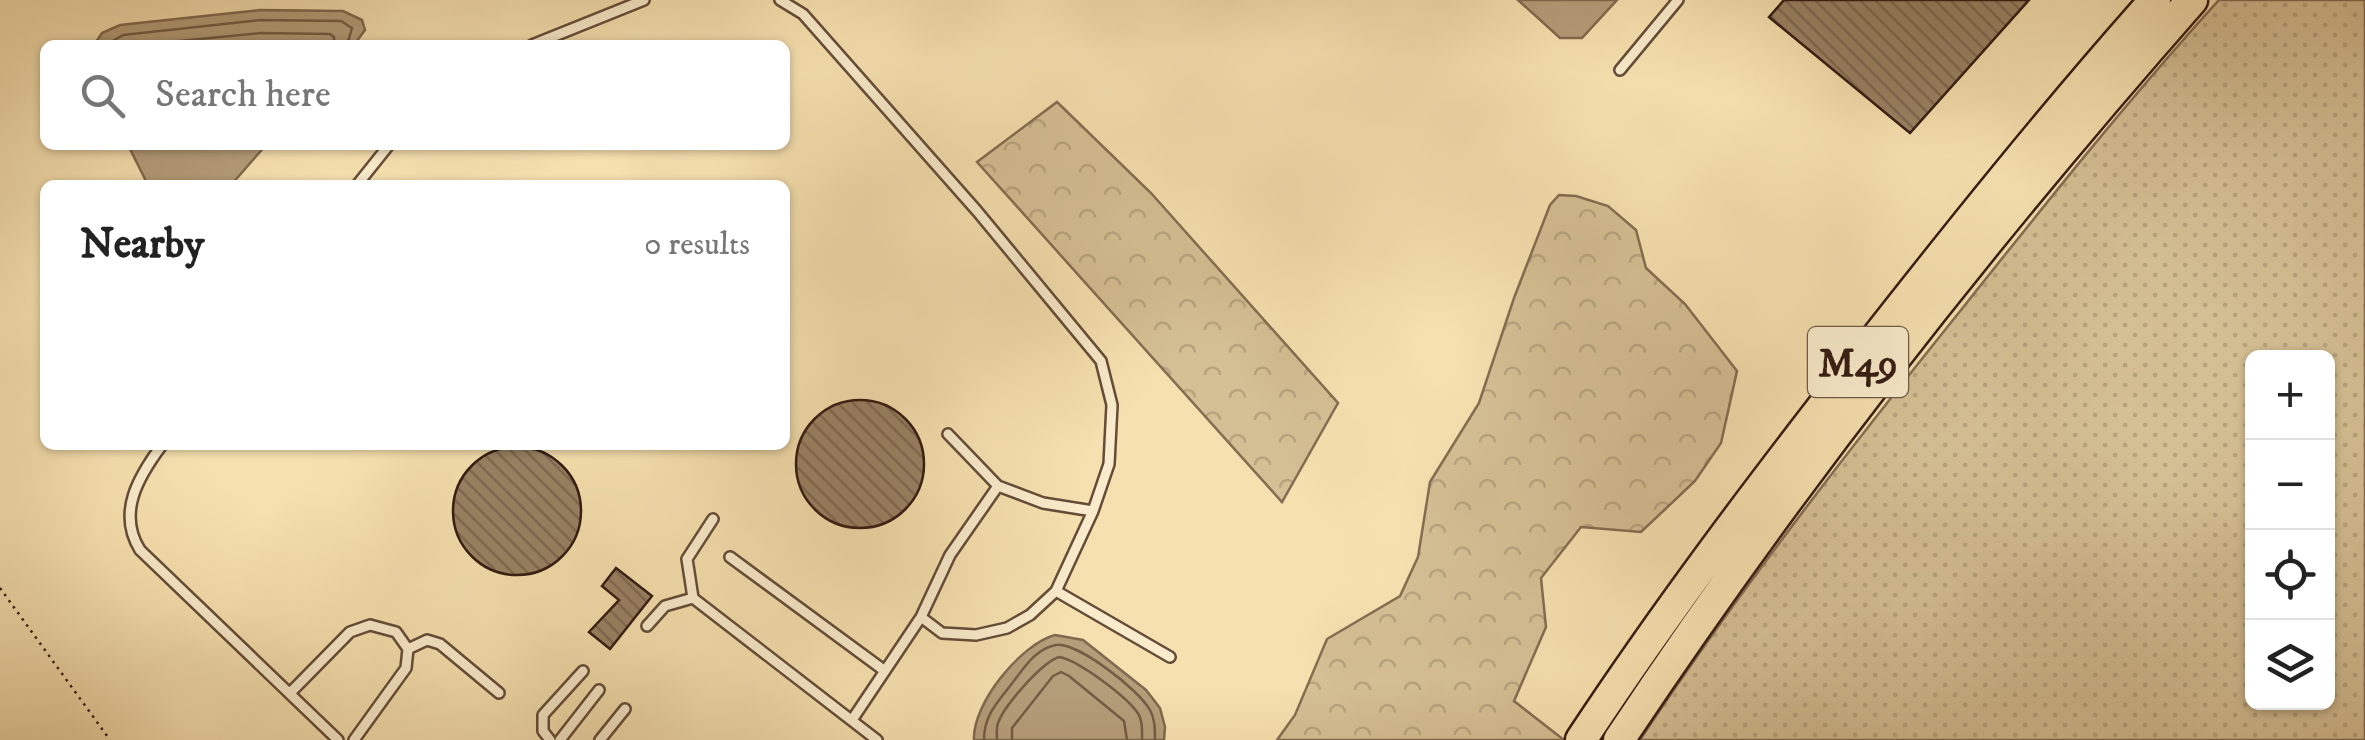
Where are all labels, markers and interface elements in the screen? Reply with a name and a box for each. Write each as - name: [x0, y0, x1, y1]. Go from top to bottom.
- search box: [40, 40, 790, 150]
- icon: search: [75, 68, 130, 123]
- text: Search here: [155, 71, 331, 119]
- text: Nearby: [80, 219, 204, 271]
- text: 0 results: [644, 225, 750, 265]
- road number: M49: [1808, 327, 1908, 397]
- map controls: [2245, 350, 2335, 710]
- button: +: [2245, 350, 2335, 440]
- button: −: [2245, 440, 2335, 530]
- button: locate: [2245, 530, 2335, 620]
- button: layers: [2245, 620, 2335, 710]

